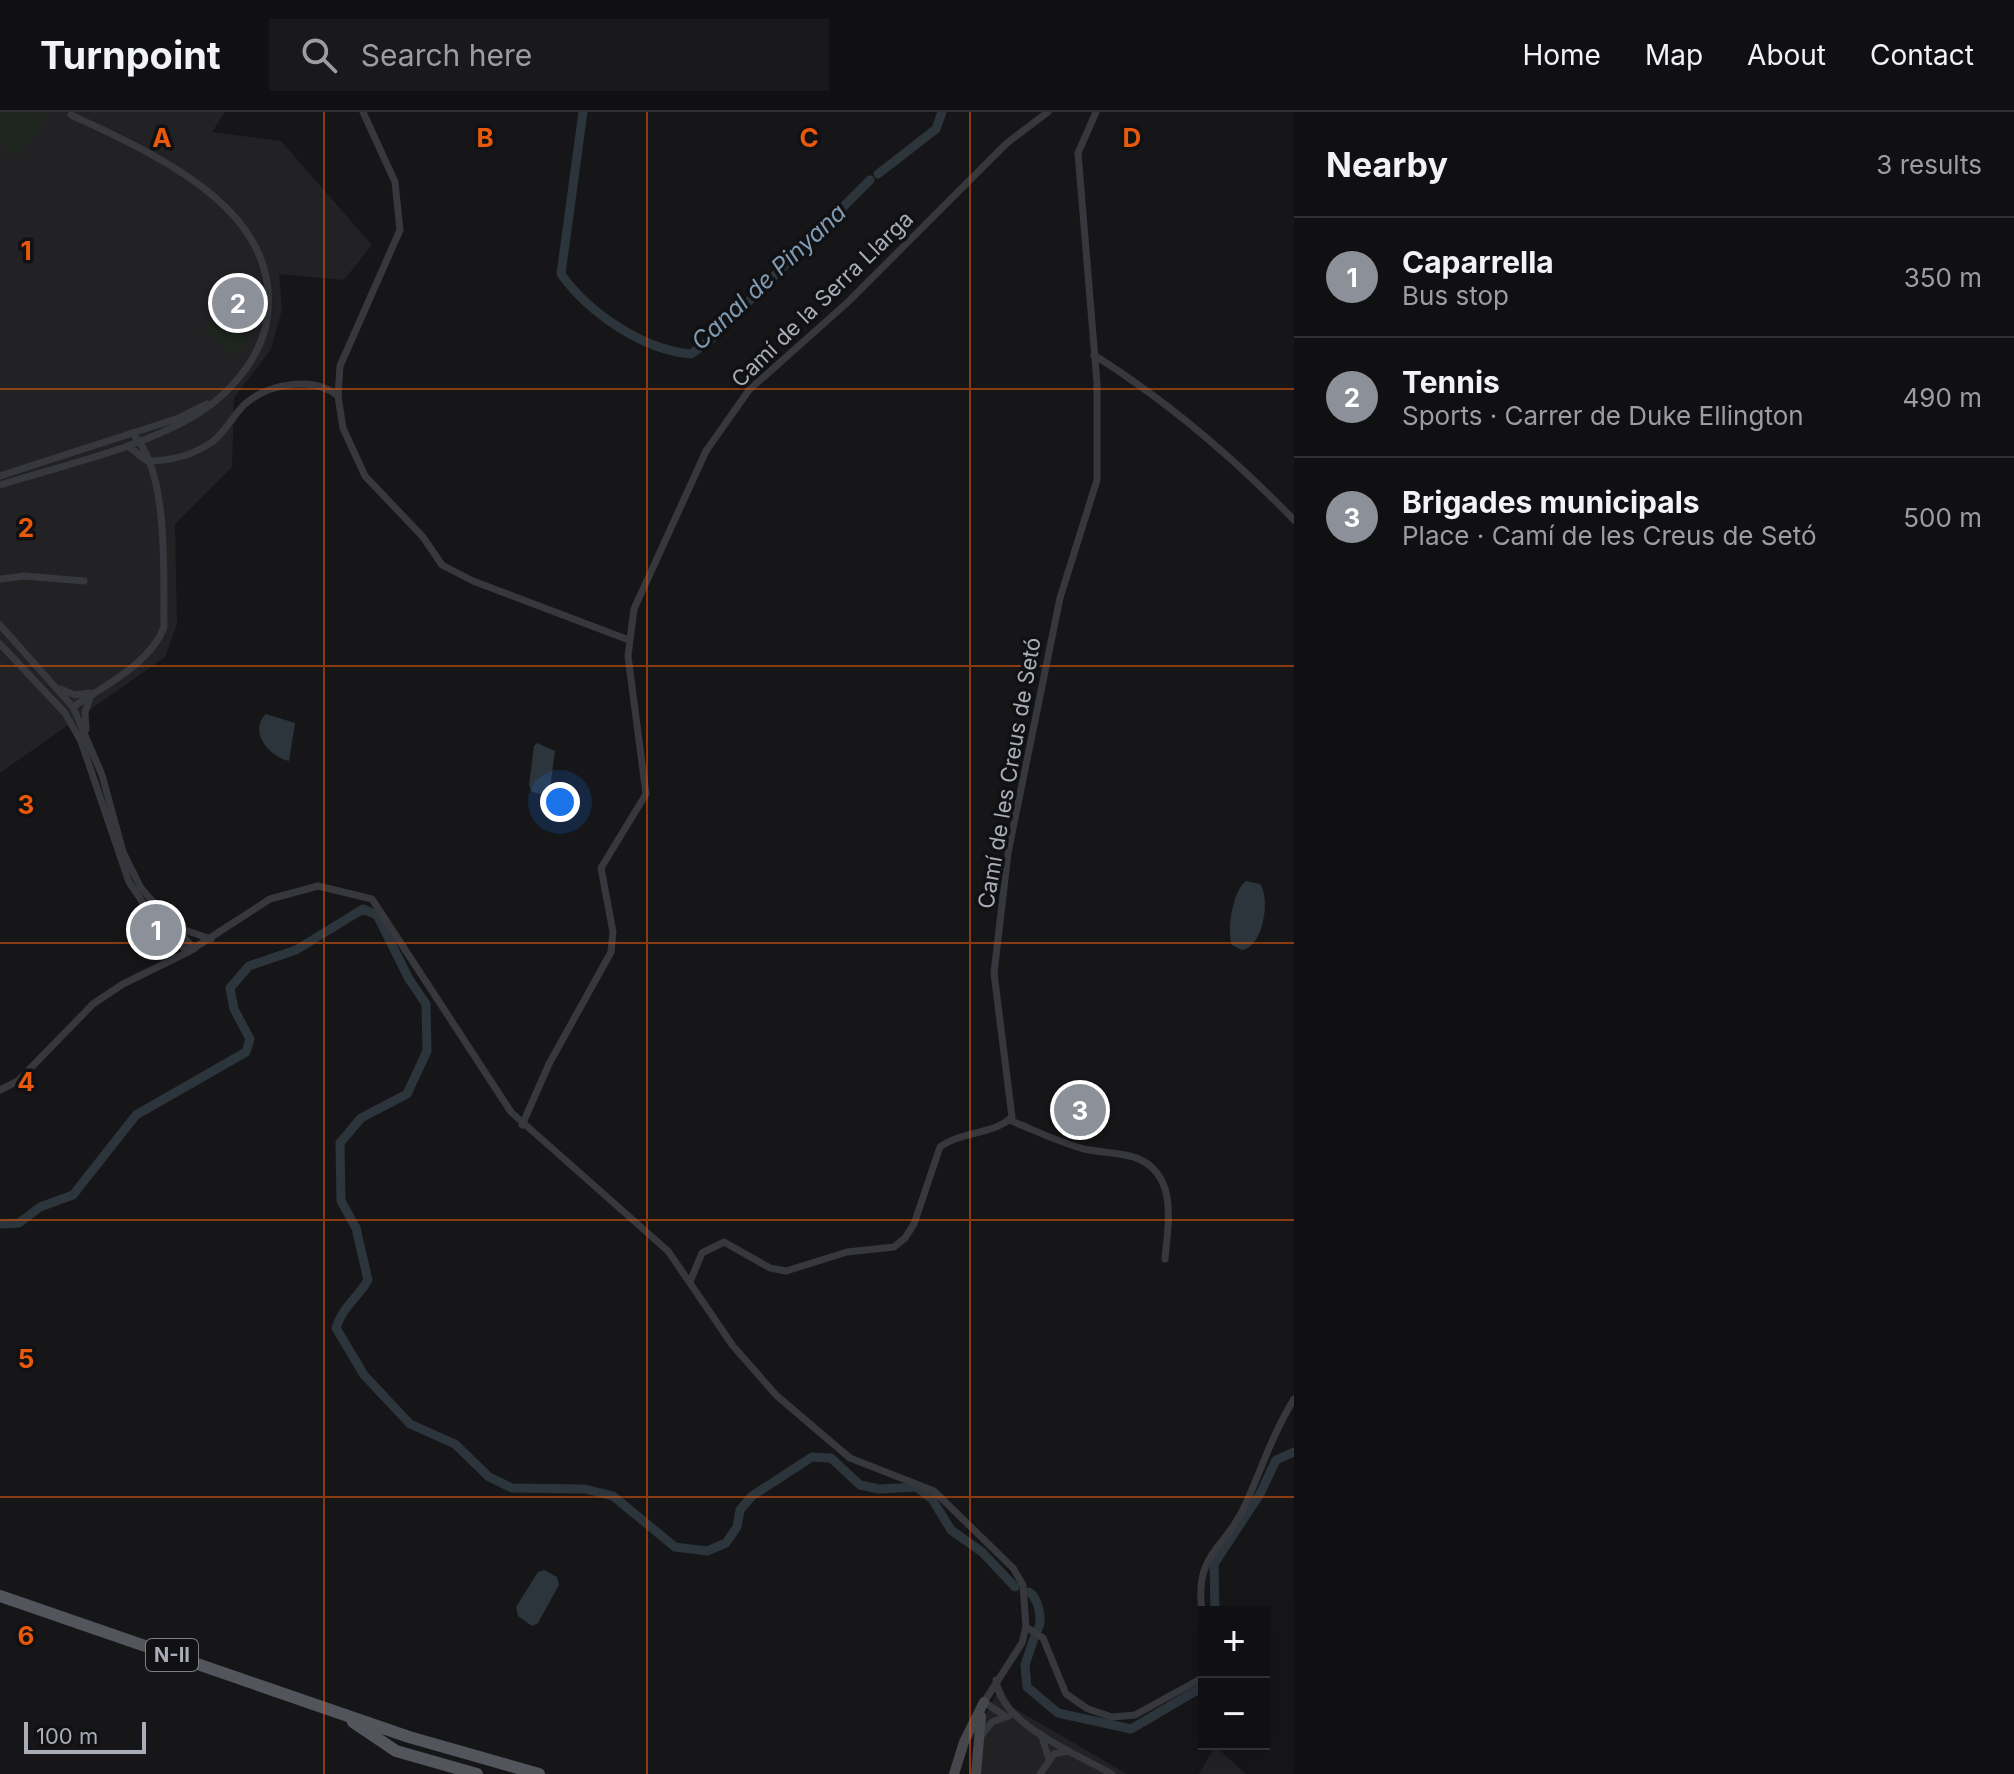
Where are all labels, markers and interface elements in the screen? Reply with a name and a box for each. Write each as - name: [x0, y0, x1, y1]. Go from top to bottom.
- search box: [269, 19, 829, 91]
- text: Turnpoint: [40, 32, 221, 78]
- icon: search: [297, 33, 341, 77]
- text: Search here: [361, 37, 532, 73]
- text: Home: [1522, 38, 1601, 72]
- text: Map: [1645, 38, 1703, 72]
- text: About: [1747, 38, 1826, 72]
- text: Contact: [1870, 38, 1974, 72]
- text: A: [152, 122, 172, 153]
- text: B: [476, 122, 494, 153]
- text: C: [799, 122, 819, 153]
- text: D: [1123, 122, 1141, 153]
- text: Nearby: [1326, 144, 1448, 185]
- text: 3 results: [1876, 149, 1982, 180]
- water label: Canal de Pinyana: [685, 198, 852, 356]
- street label: Camí de la Serra Llarga: [726, 206, 918, 392]
- text: 1: [20, 235, 32, 266]
- text: Caparrella: [1402, 244, 1554, 280]
- text: 1: [1346, 262, 1358, 293]
- text: 350 m: [1904, 262, 1982, 293]
- pin: 2: [212, 273, 264, 333]
- text: Bus stop: [1402, 280, 1509, 311]
- text: Tennis: [1402, 364, 1500, 400]
- text: 2: [1344, 382, 1360, 413]
- text: 490 m: [1903, 382, 1982, 413]
- text: Sports · Carrer de Duke Ellington: [1402, 400, 1804, 431]
- text: Brigades municipals: [1402, 484, 1700, 520]
- text: 3: [1344, 502, 1360, 533]
- text: 500 m: [1903, 502, 1982, 533]
- text: 2: [18, 512, 34, 543]
- text: Place · Camí de les Creus de Setó: [1402, 520, 1816, 551]
- street label: Camí de les Creus de Setó: [972, 635, 1046, 911]
- your location: [540, 782, 580, 822]
- text: 3: [18, 789, 34, 820]
- pin: 1: [130, 900, 182, 960]
- text: 4: [17, 1066, 35, 1097]
- pin: 3: [1054, 1080, 1106, 1140]
- text: 5: [18, 1343, 34, 1374]
- map controls: [1198, 1606, 1270, 1750]
- button: +: [1198, 1606, 1270, 1678]
- text: 6: [18, 1620, 34, 1651]
- road number: N-II: [146, 1639, 198, 1671]
- button: −: [1198, 1678, 1270, 1750]
- scale bar: [24, 1718, 146, 1754]
- text: 100 m: [36, 1723, 98, 1749]

